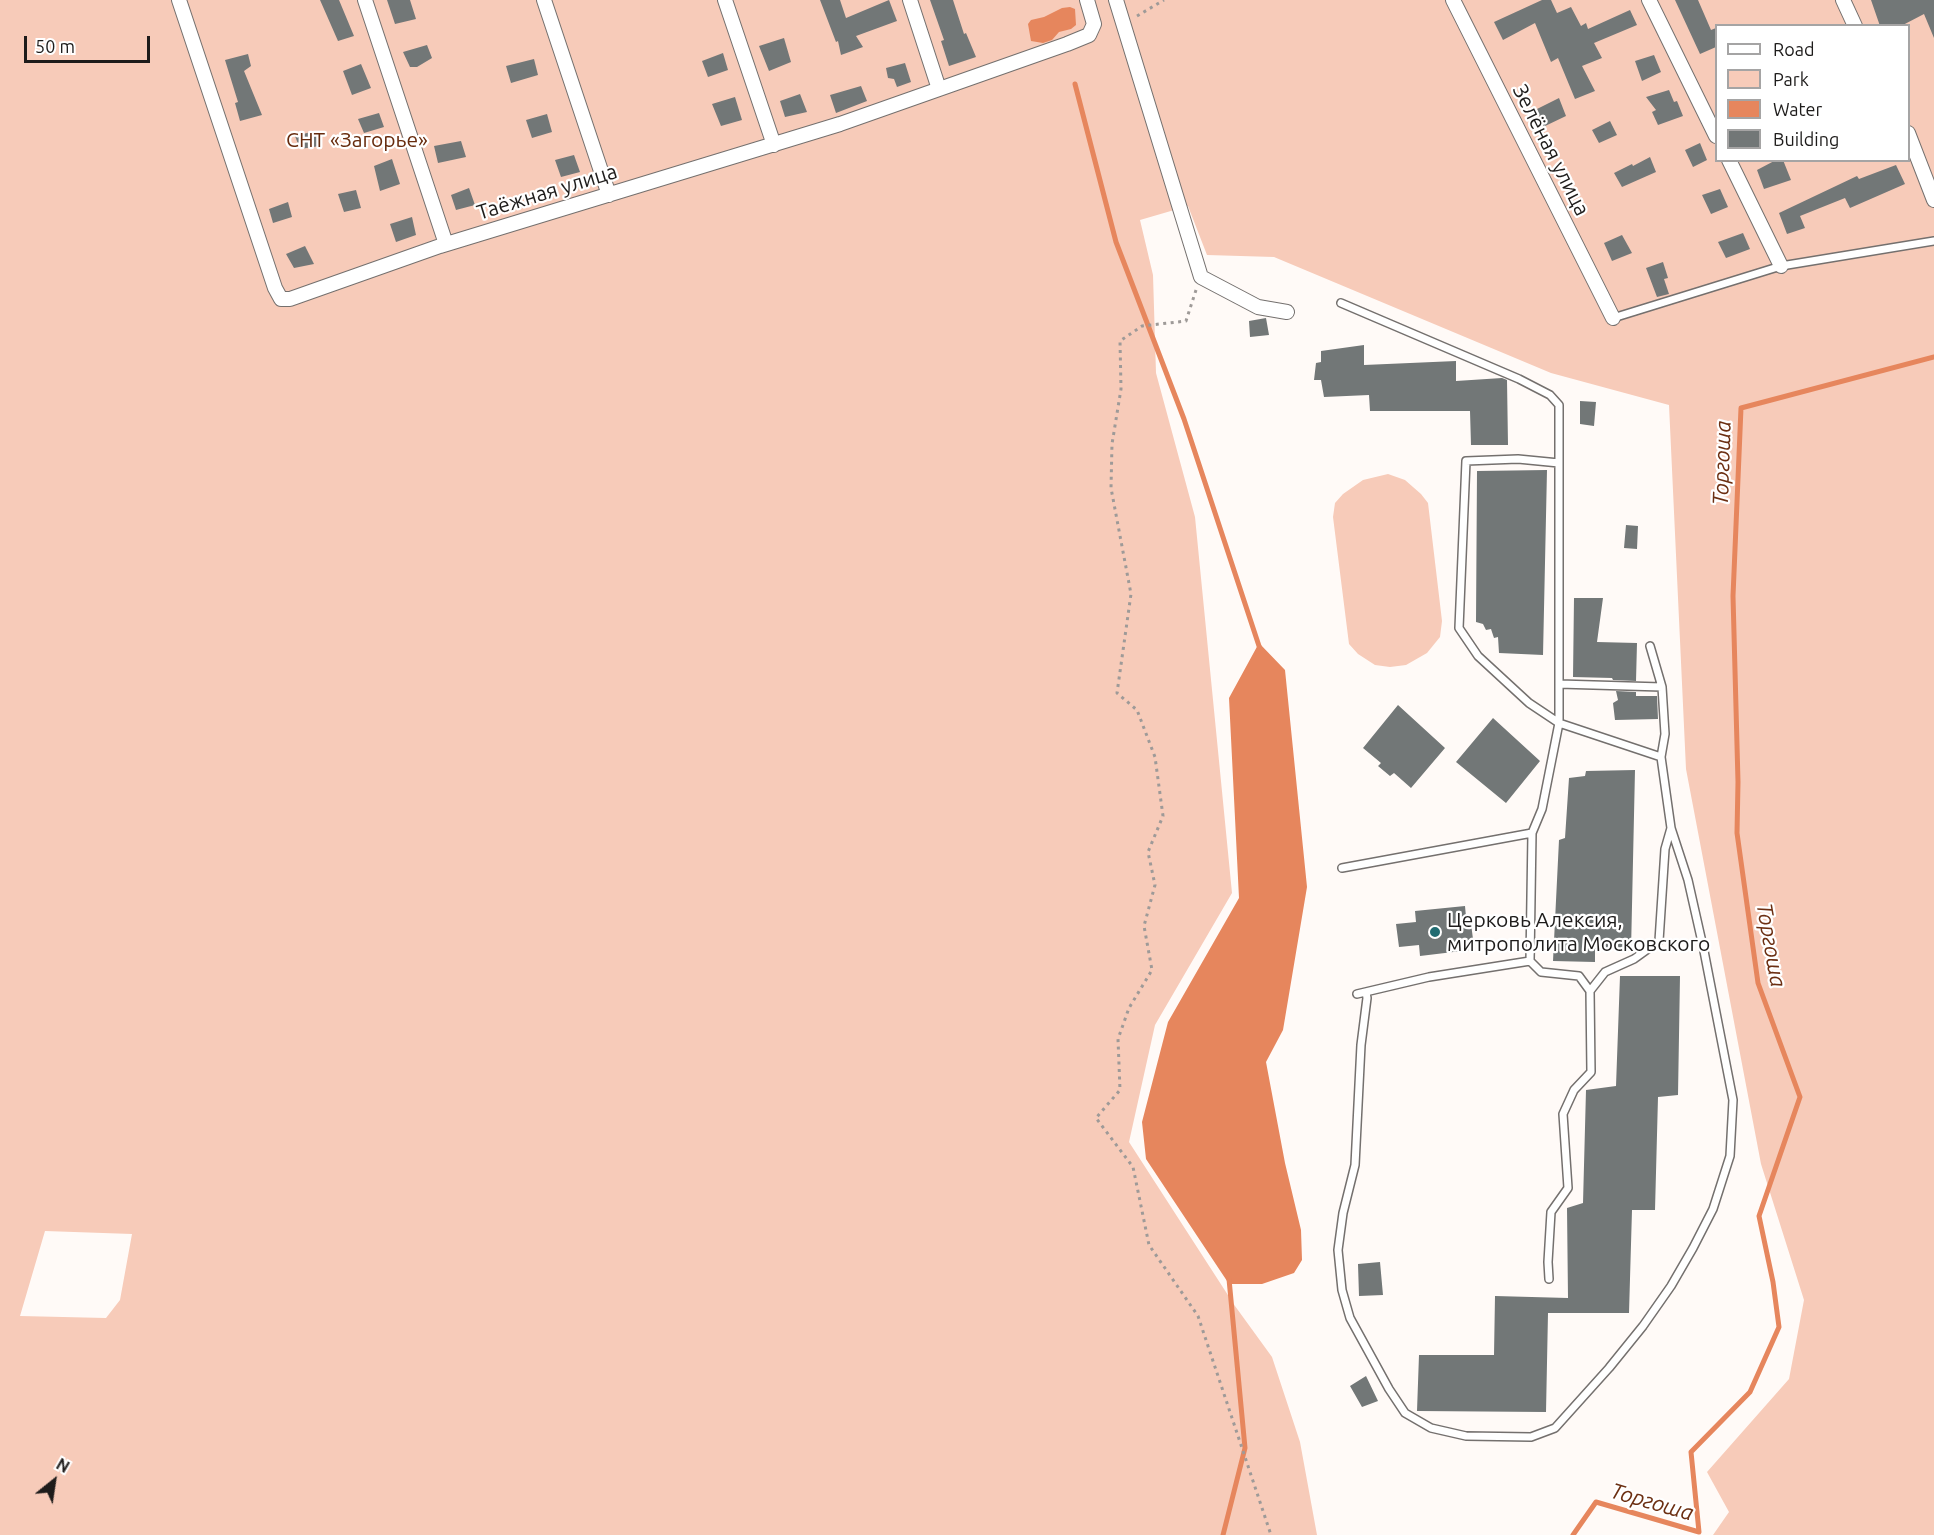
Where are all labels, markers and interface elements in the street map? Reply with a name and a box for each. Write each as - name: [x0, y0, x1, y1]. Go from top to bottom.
- scale bar: [27, 24, 153, 62]
- legend: [1715, 24, 1910, 162]
- text: 50 m: [35, 36, 75, 56]
- text: Road: [1773, 39, 1815, 59]
- text: Park: [1773, 69, 1809, 89]
- street label: Зелёная улица: [1507, 80, 1595, 220]
- text: Water: [1773, 99, 1822, 119]
- park label: СНТ «Загорье»: [286, 127, 428, 153]
- text: Building: [1773, 129, 1839, 149]
- street label: Таёжная улица: [474, 159, 620, 225]
- water label: Торгоша: [1707, 420, 1737, 506]
- water label: Торгоша: [1751, 901, 1791, 989]
- place label: Церковь Алексия, митрополита Московского: [1447, 907, 1710, 957]
- marker: Церковь Алексия, митрополита Московского: [1428, 925, 1442, 939]
- north arrow: [24, 1451, 84, 1511]
- text: N: [53, 1455, 73, 1476]
- water label: Торгоша: [1608, 1478, 1696, 1526]

